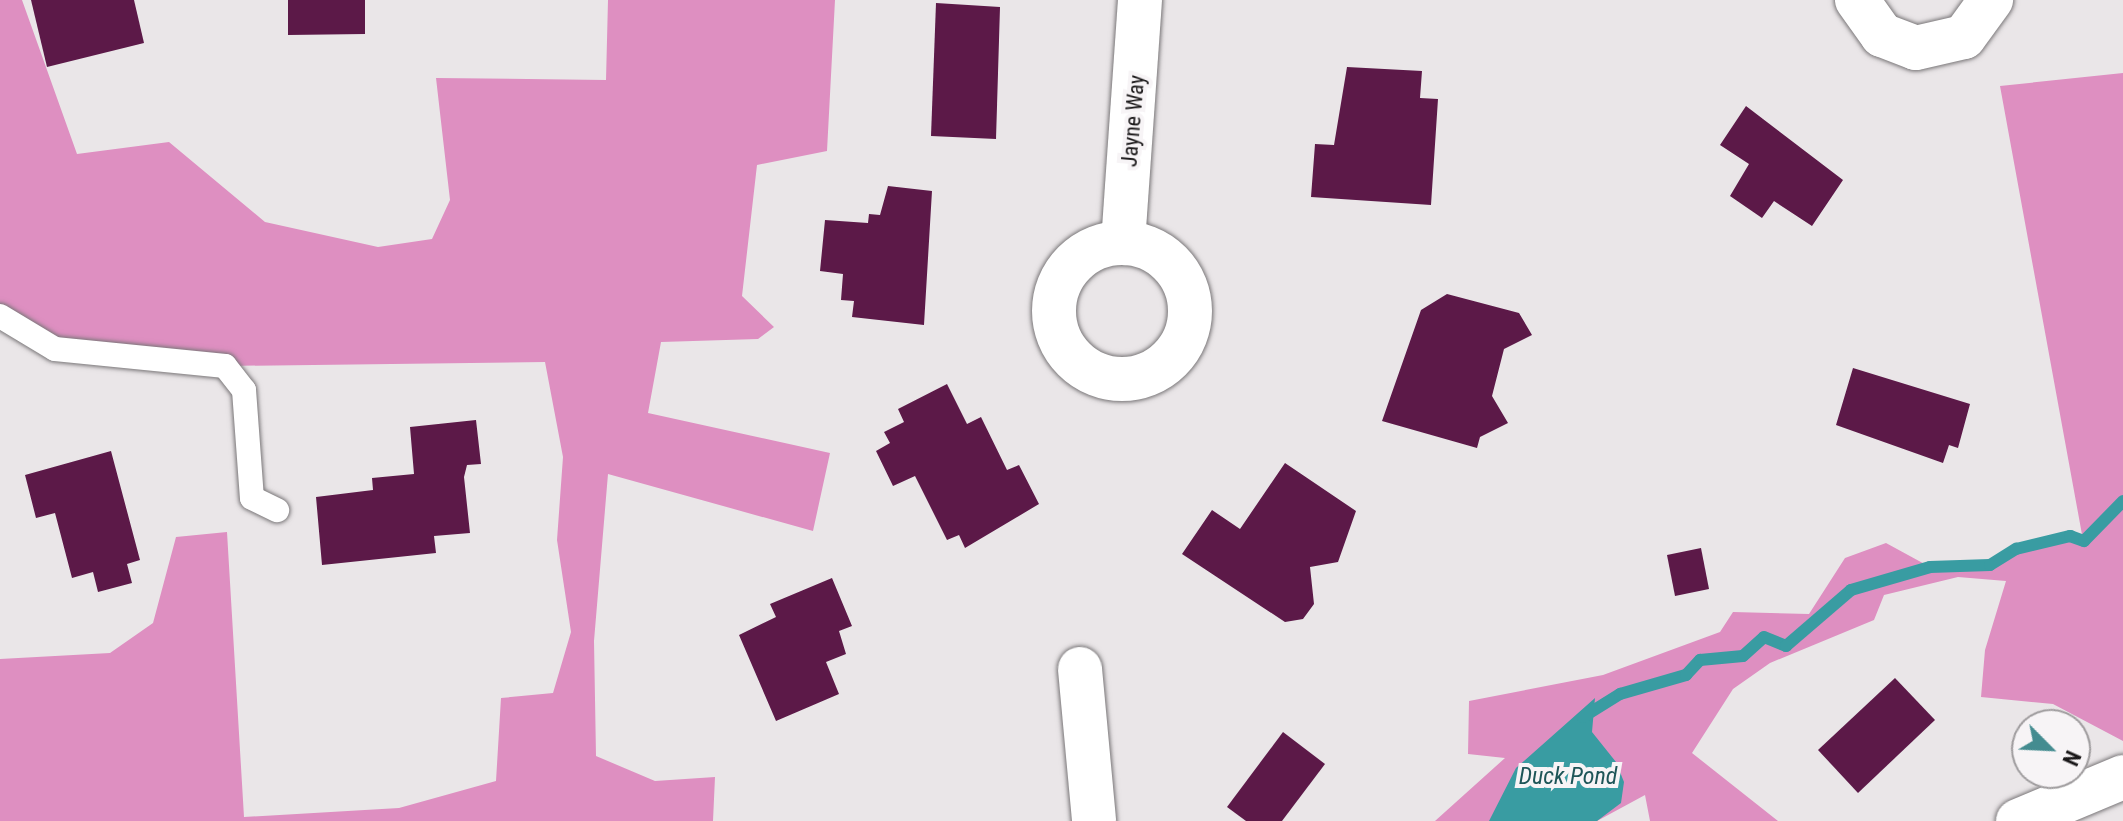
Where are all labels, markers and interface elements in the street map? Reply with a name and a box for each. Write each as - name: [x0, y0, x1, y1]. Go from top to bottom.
- street label: Jayne Way: [1116, 74, 1150, 168]
- north arrow: [2011, 709, 2091, 789]
- text: N: [2057, 747, 2086, 769]
- water label: Duck Pond: [1519, 763, 1617, 791]

